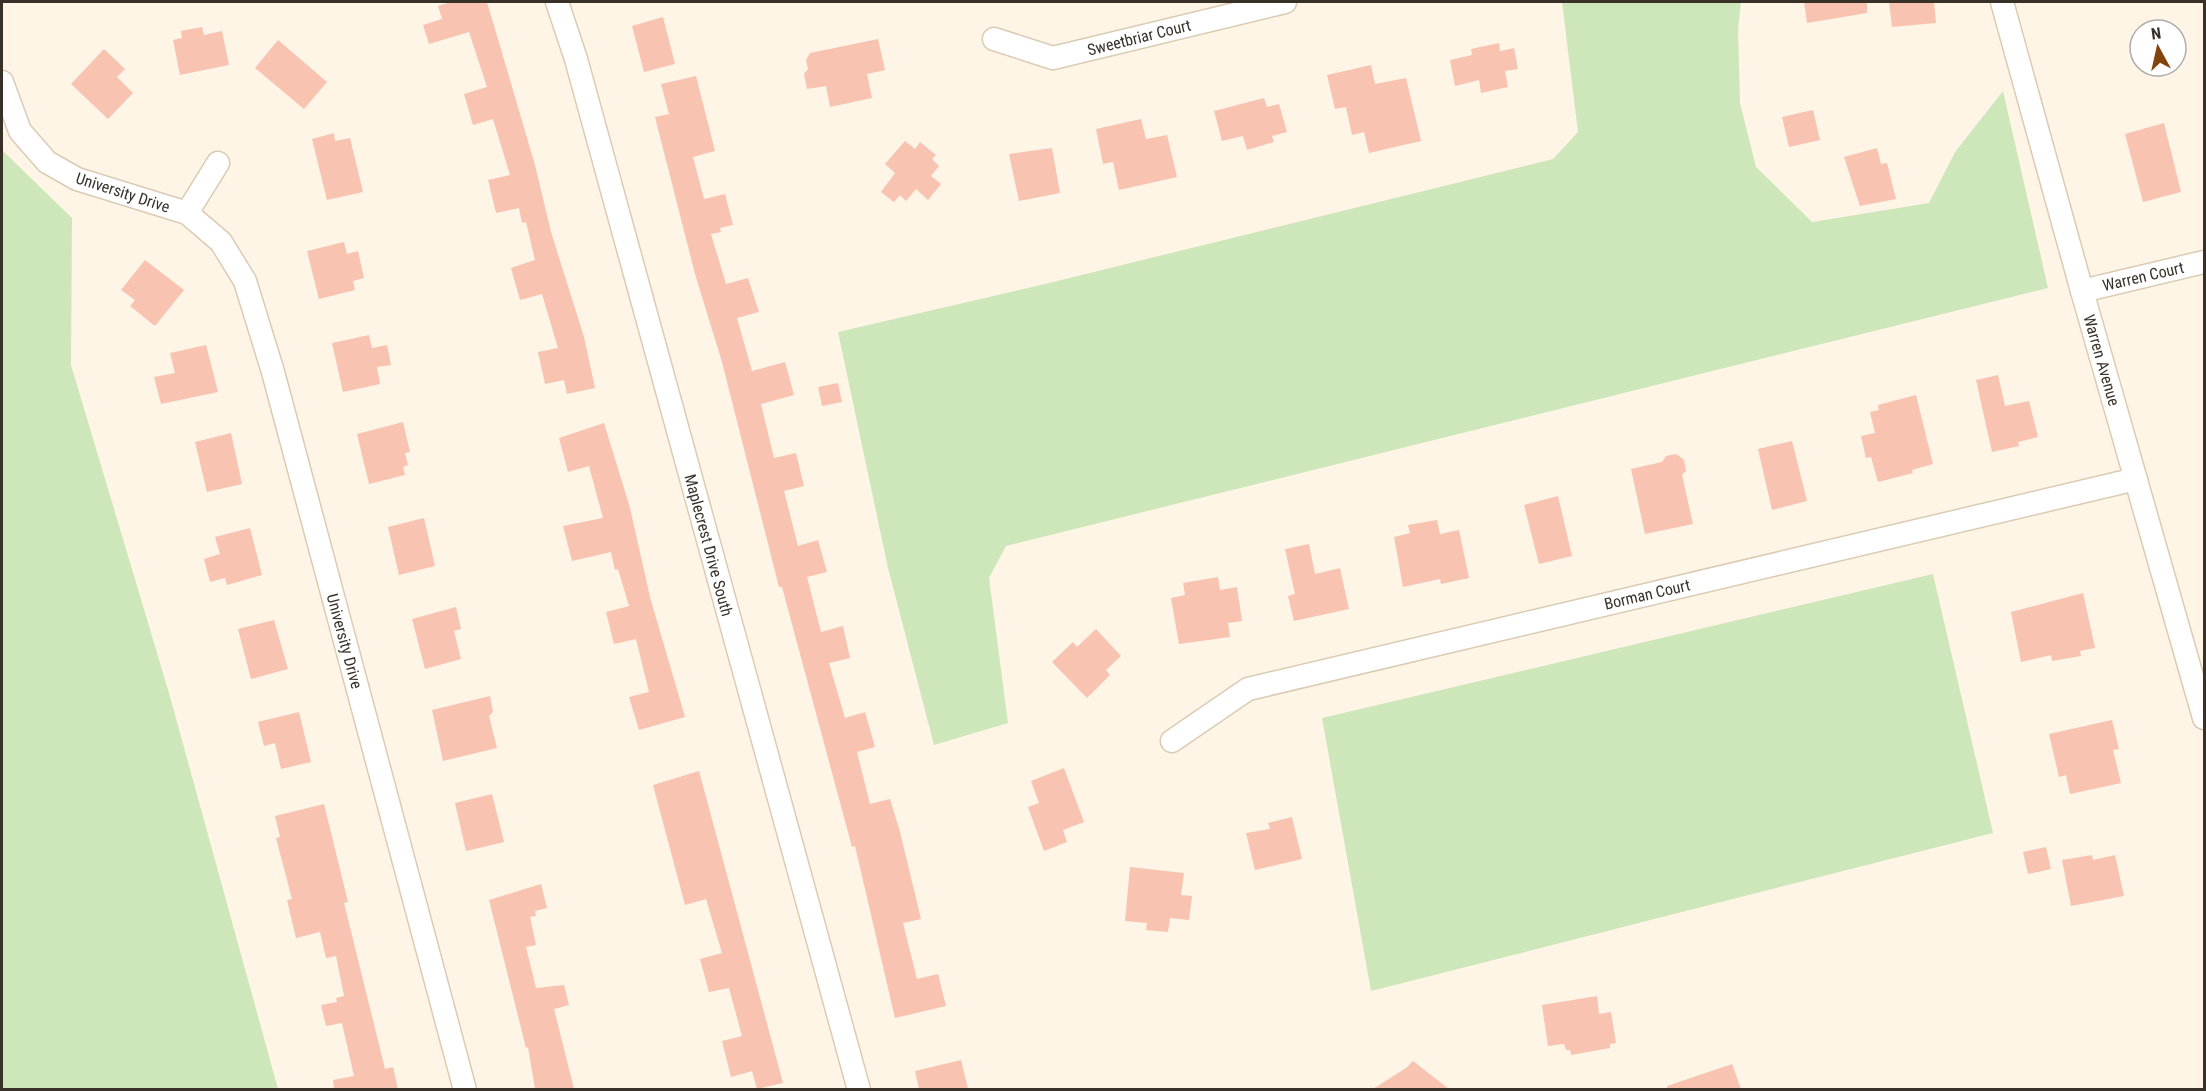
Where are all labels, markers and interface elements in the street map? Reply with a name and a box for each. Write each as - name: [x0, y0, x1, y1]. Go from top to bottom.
- street label: Sweetbriar Court: [1085, 15, 1193, 60]
- north arrow: [2128, 18, 2188, 78]
- text: N: [2150, 24, 2162, 44]
- street label: University Drive: [74, 168, 172, 217]
- street label: Warren Court: [2101, 258, 2186, 295]
- street label: Warren Avenue: [2079, 312, 2124, 408]
- street label: Maplecrest Drive South: [680, 472, 737, 618]
- street label: Borman Court: [1602, 575, 1692, 614]
- street label: University Drive: [323, 592, 366, 691]

